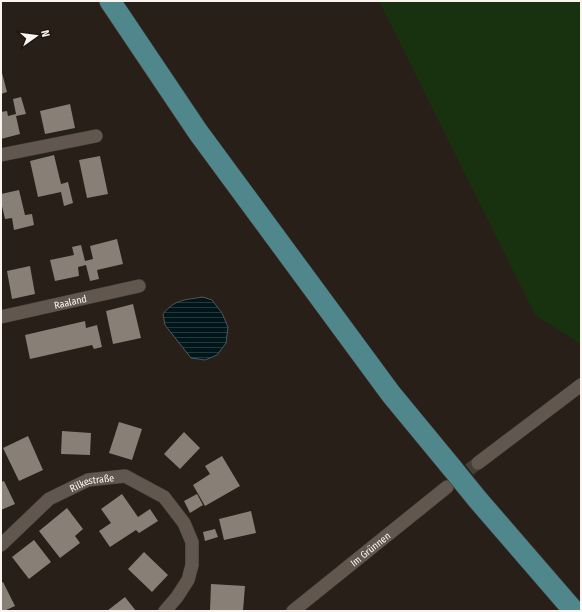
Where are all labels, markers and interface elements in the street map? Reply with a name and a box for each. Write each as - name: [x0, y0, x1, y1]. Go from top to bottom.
- north arrow: [16, 16, 56, 56]
- text: N: [38, 29, 52, 38]
- street label: Raaland: [53, 293, 88, 312]
- street label: Rilkestraße: [68, 472, 115, 495]
- street label: Im Grünnen: [348, 530, 393, 569]

